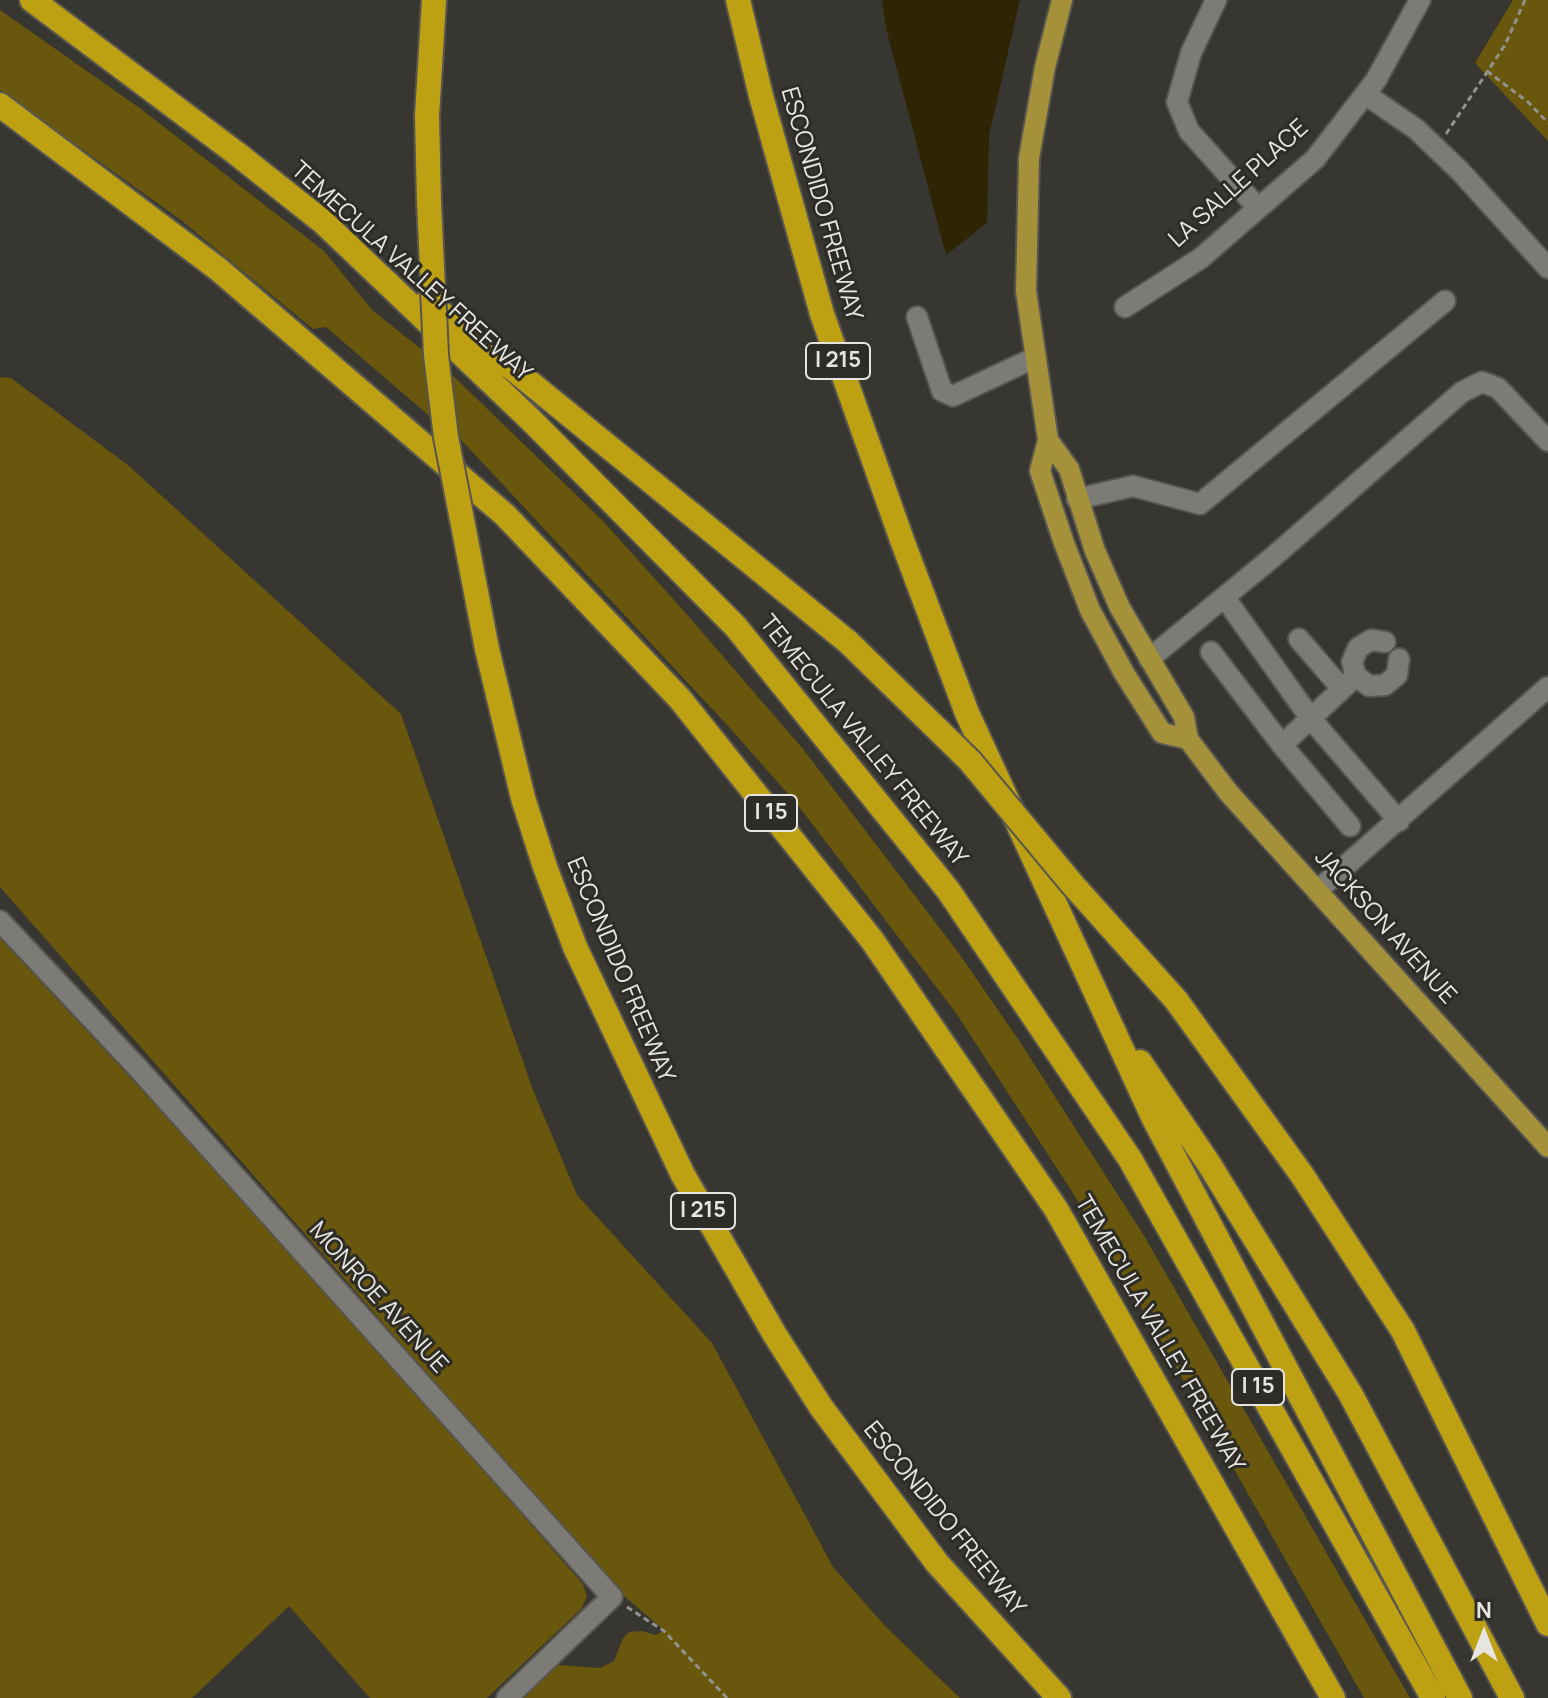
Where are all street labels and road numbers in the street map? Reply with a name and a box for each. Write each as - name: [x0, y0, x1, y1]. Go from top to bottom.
- street label: ESCONDIDO FREEWAY: [774, 84, 868, 324]
- street label: LA SALLE PLACE: [1163, 114, 1315, 254]
- street label: TEMECULA VALLEY FREEWAY: [285, 156, 537, 388]
- road number: I 215: [806, 343, 870, 379]
- street label: TEMECULA VALLEY FREEWAY: [753, 610, 973, 872]
- road number: I 15: [745, 795, 797, 831]
- street label: JACKSON AVENUE: [1308, 844, 1462, 1010]
- street label: ESCONDIDO FREEWAY: [560, 853, 680, 1087]
- street label: TEMECULA VALLEY FREEWAY: [1068, 1191, 1250, 1477]
- road number: I 215: [671, 1193, 735, 1229]
- street label: MONROE AVENUE: [303, 1216, 453, 1380]
- road number: I 15: [1232, 1369, 1284, 1405]
- street label: ESCONDIDO FREEWAY: [857, 1416, 1031, 1622]

